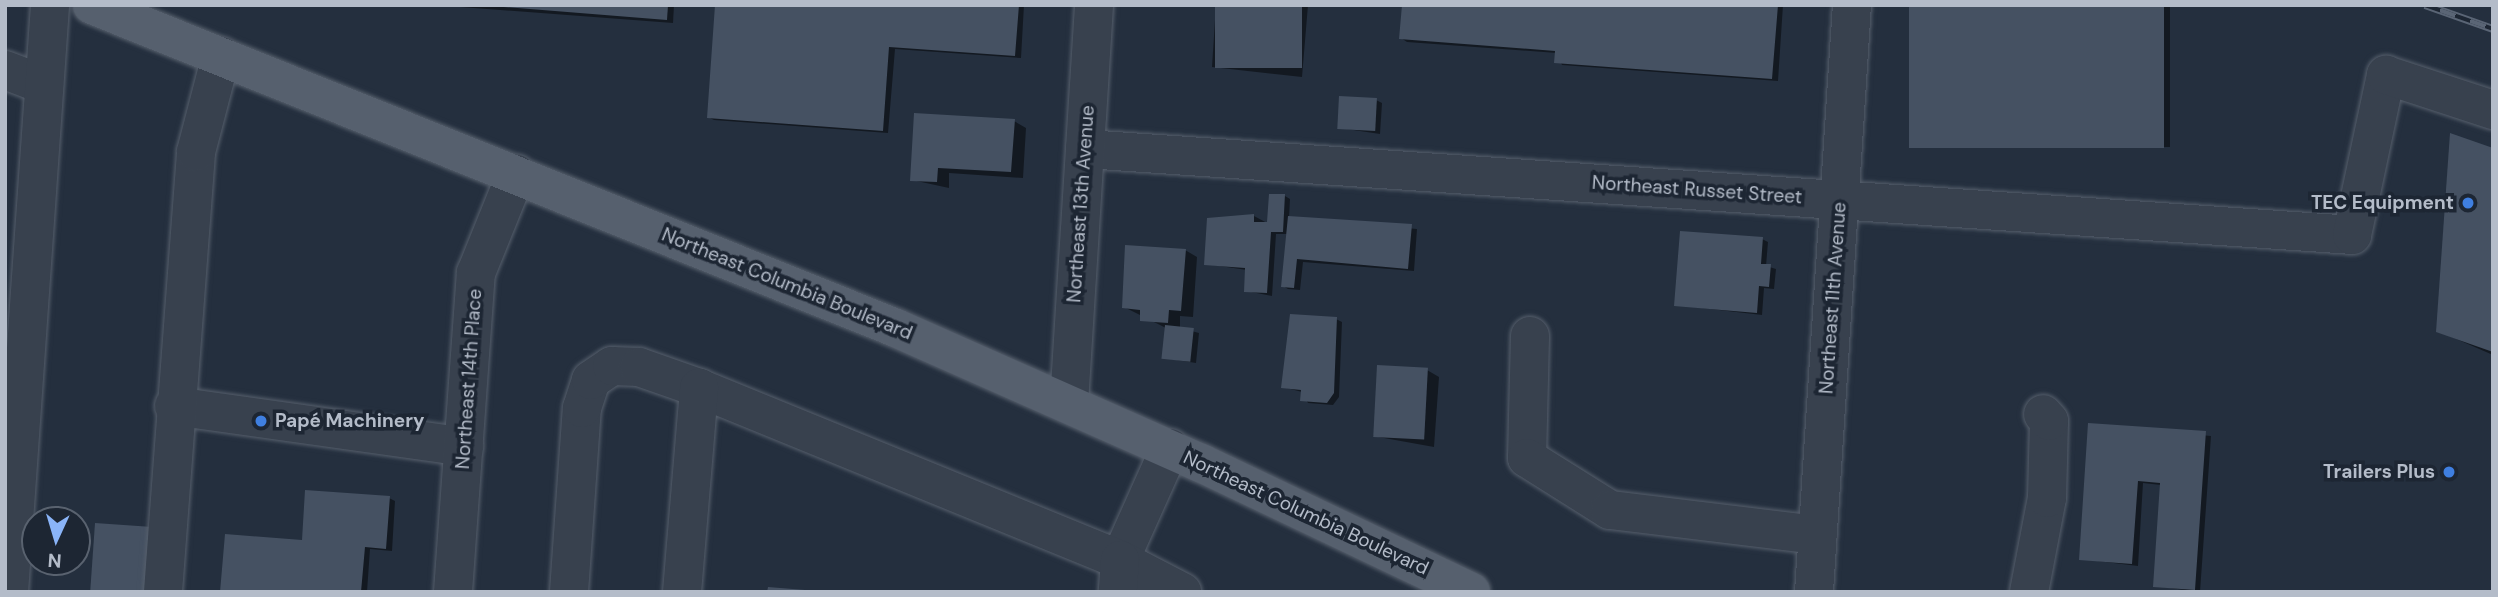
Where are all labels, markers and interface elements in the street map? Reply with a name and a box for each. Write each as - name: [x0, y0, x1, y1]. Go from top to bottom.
- street label: Northeast 13th Avenue: [1063, 105, 1099, 303]
- street label: Northeast Russet Street: [1591, 171, 1803, 209]
- place label: TEC Equipment: [2311, 192, 2454, 214]
- marker: TEC Equipment: [2460, 195, 2476, 211]
- street label: Northeast 11th Avenue: [1815, 201, 1851, 395]
- street label: Northeast Columbia Boulevard: [658, 223, 916, 345]
- street label: Northeast 14th Place: [451, 288, 487, 470]
- place label: Papé Machinery: [275, 410, 424, 432]
- marker: Papé Machinery: [253, 413, 269, 429]
- street label: Northeast Columbia Boulevard: [1180, 446, 1432, 580]
- place label: Trailers Plus: [2323, 461, 2435, 483]
- marker: Trailers Plus: [2441, 464, 2457, 480]
- north arrow: [21, 506, 91, 576]
- text: N: [47, 548, 62, 573]

